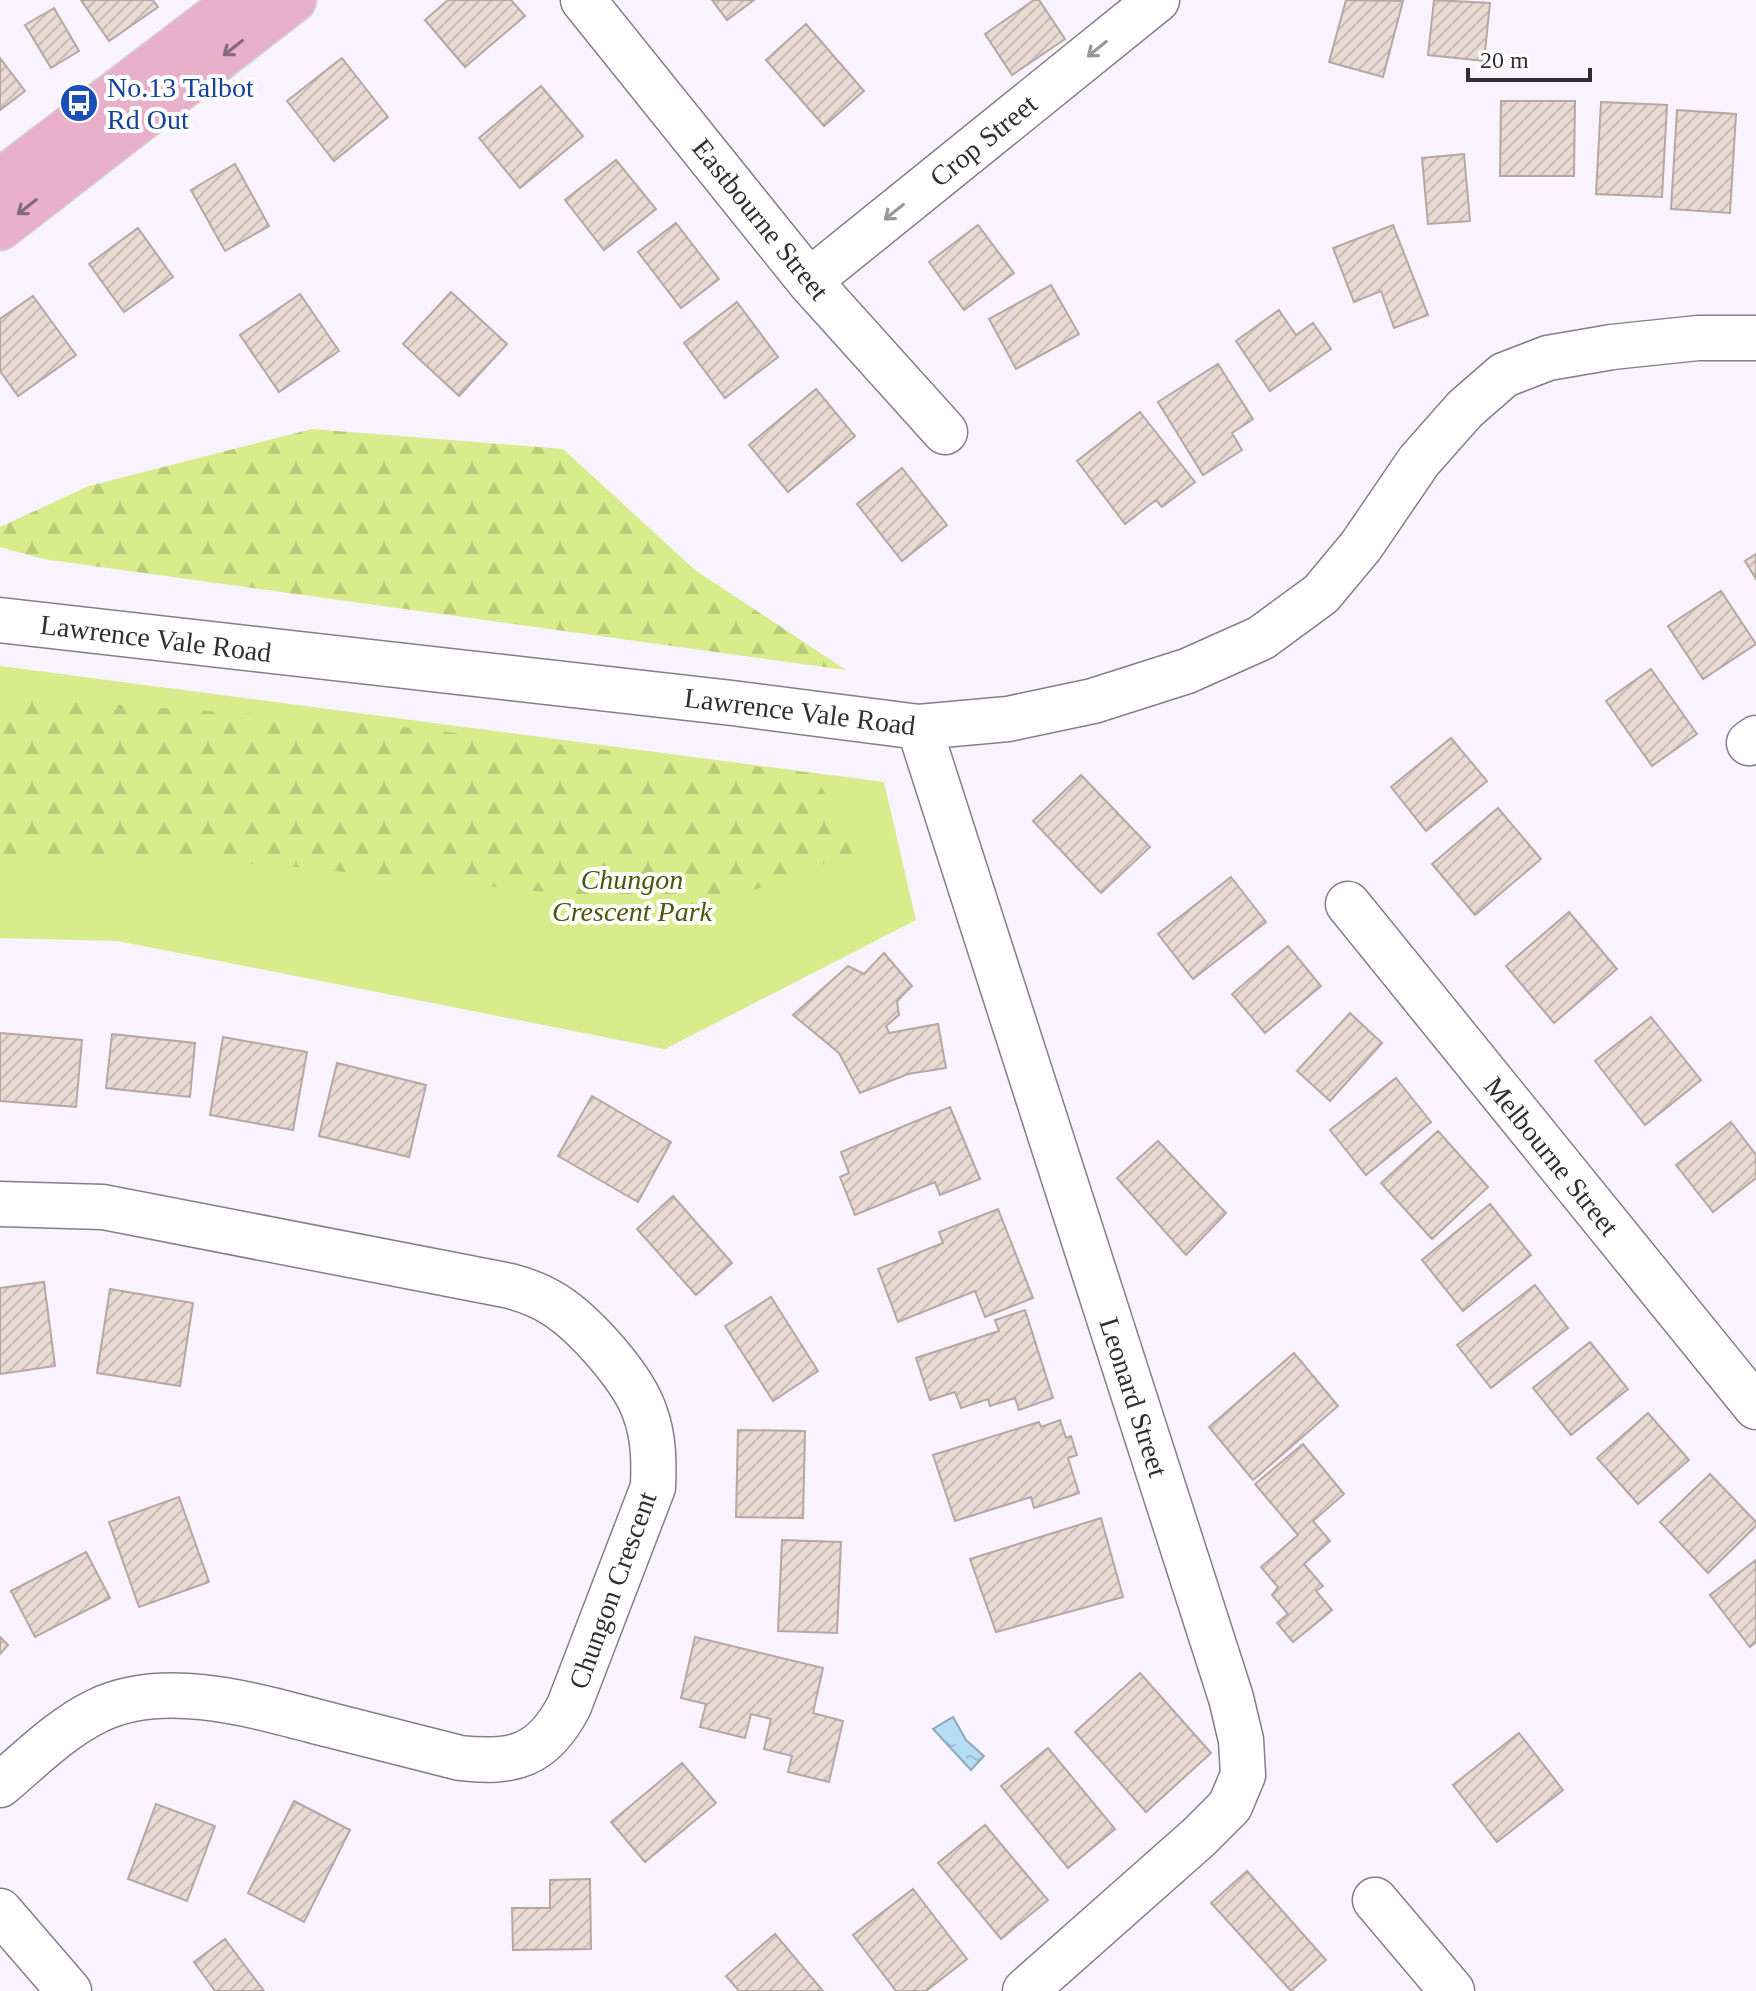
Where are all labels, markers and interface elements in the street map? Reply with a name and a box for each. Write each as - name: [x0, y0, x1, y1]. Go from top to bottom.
- scale bar: [1468, 32, 1590, 82]
- one-way arrow: [223, 39, 244, 57]
- one-way arrow: [1087, 40, 1108, 58]
- text: 20 m: [1480, 47, 1529, 73]
- place label: No.13 Talbot Rd Out: [107, 72, 254, 135]
- bus stop icon: No.13 Talbot Rd Out: [58, 82, 100, 124]
- street label: Crop Street: [924, 88, 1043, 193]
- street label: Eastbourne Street: [686, 133, 835, 306]
- one-way arrow: [17, 199, 38, 216]
- one-way arrow: [884, 203, 905, 221]
- street label: Lawrence Vale Road: [39, 609, 273, 668]
- street label: Lawrence Vale Road: [683, 682, 917, 741]
- park label: Chungon Crescent Park: [552, 864, 713, 927]
- street label: Melbourne Street: [1478, 1071, 1625, 1242]
- street label: Leonard Street: [1093, 1314, 1174, 1481]
- street label: Chungon Crescent: [562, 1487, 663, 1693]

